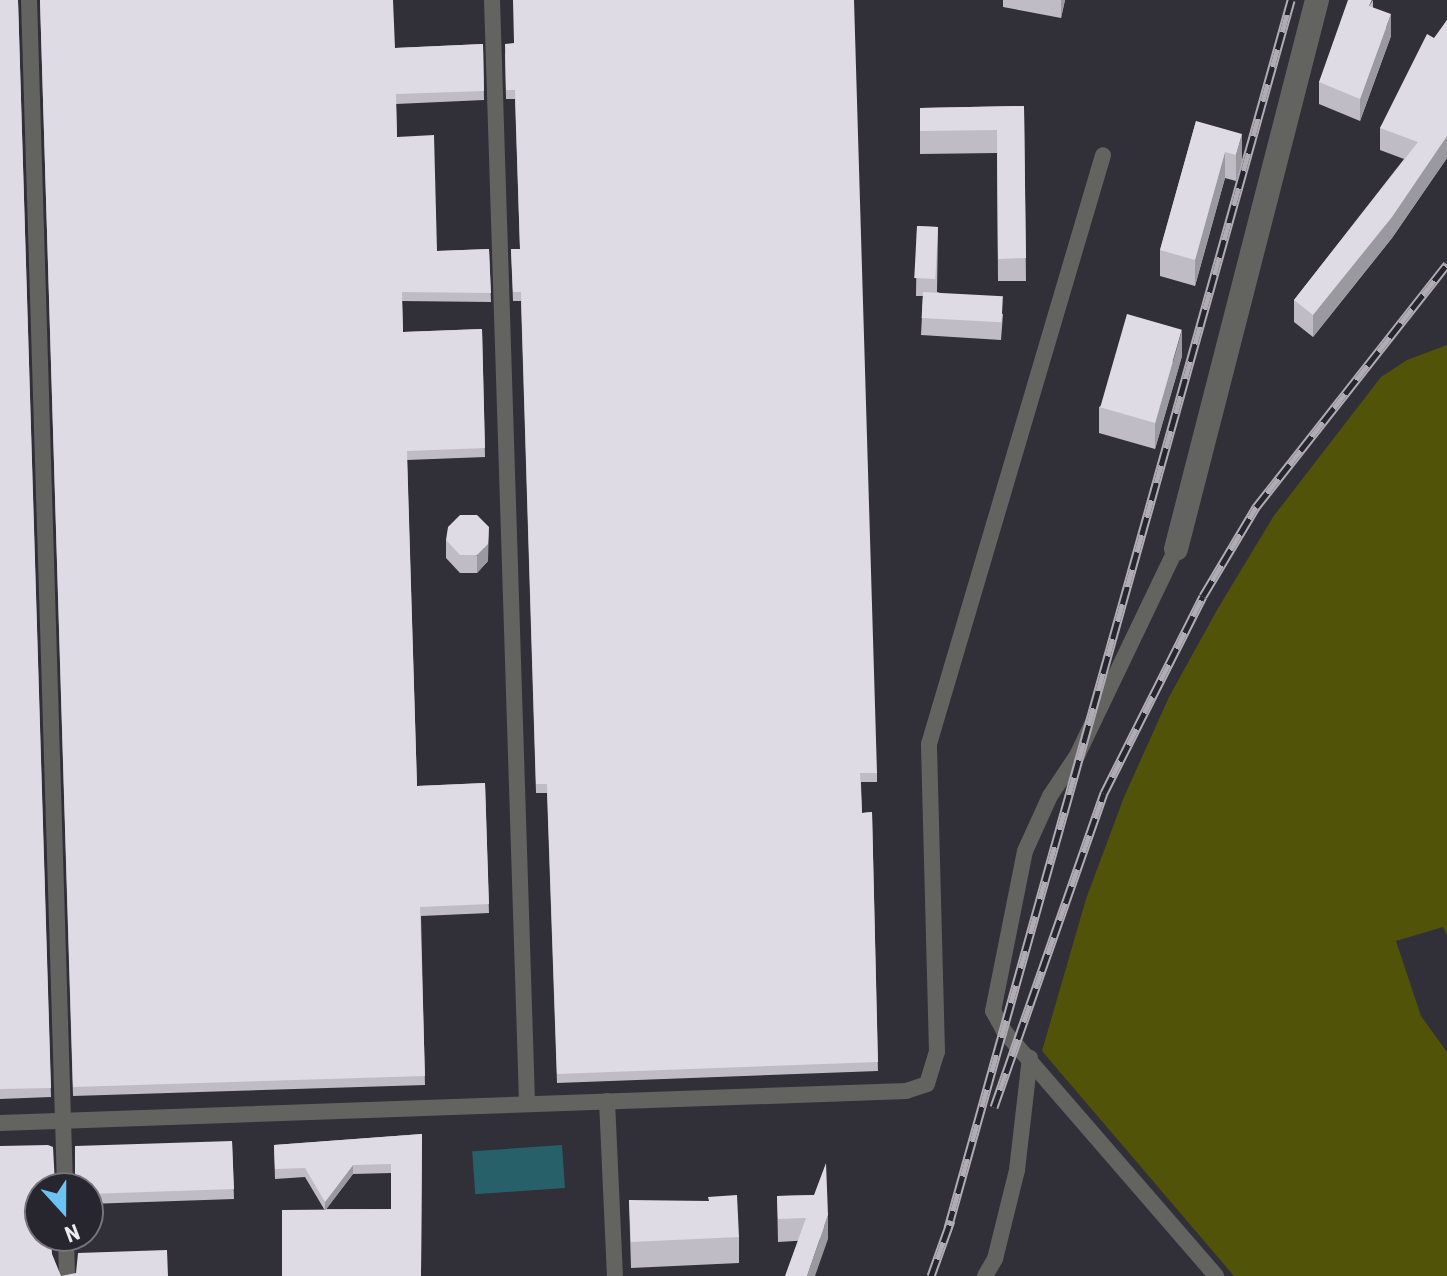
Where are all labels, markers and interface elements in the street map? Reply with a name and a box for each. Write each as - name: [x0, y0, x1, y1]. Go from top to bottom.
- north arrow: [24, 1172, 104, 1252]
- text: N: [61, 1219, 83, 1247]

